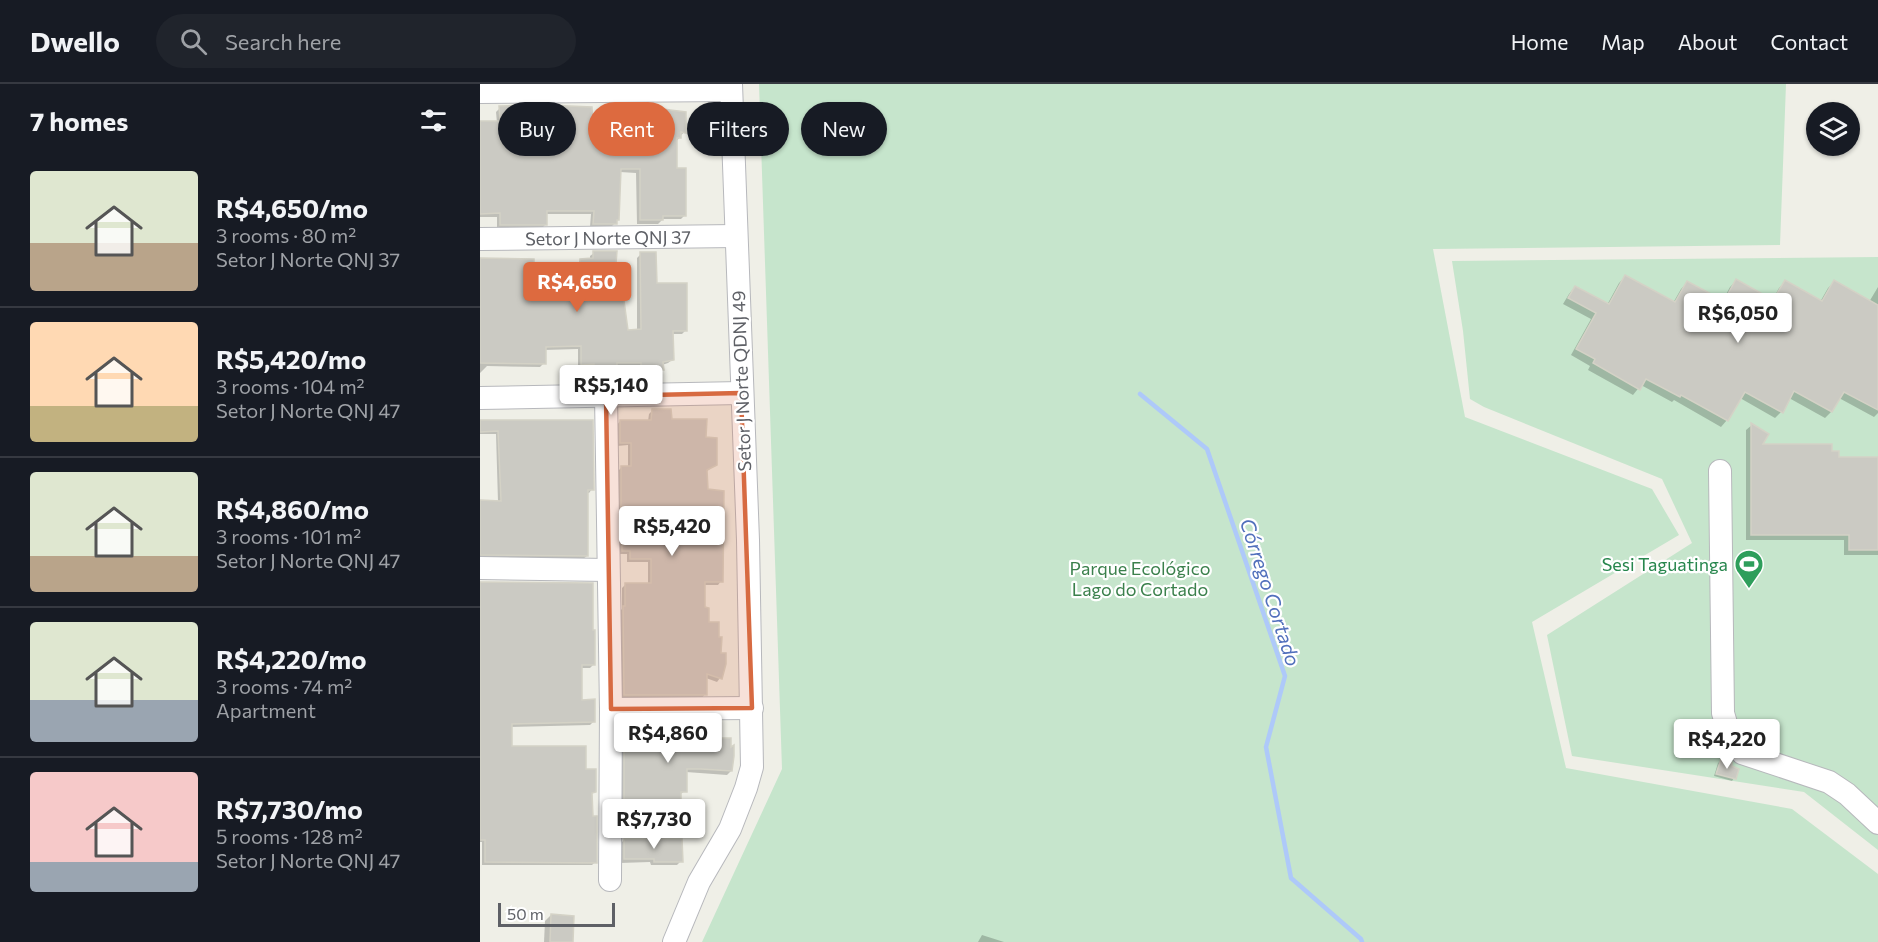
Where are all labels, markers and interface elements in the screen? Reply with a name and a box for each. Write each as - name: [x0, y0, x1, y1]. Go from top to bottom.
- search box: [156, 14, 576, 68]
- text: Dwello: [30, 24, 120, 58]
- icon: search: [177, 25, 210, 58]
- text: Search here: [225, 28, 341, 55]
- text: Home: [1511, 29, 1568, 54]
- text: Map: [1601, 29, 1645, 54]
- text: About: [1678, 29, 1737, 54]
- text: Contact: [1770, 29, 1848, 54]
- chip: Buy: [498, 102, 576, 156]
- chip: Rent: [588, 102, 675, 156]
- chip: Filters: [687, 102, 789, 156]
- chip: New: [801, 102, 887, 156]
- map controls: [1806, 102, 1860, 156]
- button: layers: [1806, 102, 1860, 156]
- icon: filters: [417, 104, 450, 137]
- text: 7 homes: [30, 105, 128, 136]
- text: R$4,650/mo: [216, 192, 368, 223]
- icon: home: [78, 195, 150, 267]
- text: 3 rooms · 80 m²: [216, 223, 356, 247]
- street label: Setor J Norte QNJ 37: [525, 226, 691, 249]
- text: Setor J Norte QNJ 37: [216, 247, 400, 271]
- pin: R$4,650: [522, 262, 632, 313]
- text: R$4,650: [537, 269, 617, 293]
- street label: Setor J Norte QDNJ 49: [727, 290, 755, 472]
- pin: R$6,050: [1683, 293, 1793, 344]
- text: R$6,050: [1698, 300, 1778, 324]
- text: R$5,420/mo: [216, 343, 366, 374]
- icon: home: [78, 346, 150, 418]
- pin: R$5,140: [556, 365, 666, 416]
- text: R$5,140: [574, 372, 648, 396]
- text: 3 rooms · 104 m²: [216, 374, 365, 398]
- text: Setor J Norte QNJ 47: [216, 398, 400, 422]
- text: R$4,860/mo: [216, 493, 369, 524]
- icon: home: [78, 496, 150, 568]
- pin: R$5,420: [617, 506, 727, 557]
- text: R$5,420: [633, 513, 711, 537]
- water label: Córrego Cortado: [1236, 515, 1306, 669]
- text: 3 rooms · 101 m²: [216, 524, 361, 548]
- text: Setor J Norte QNJ 47: [216, 548, 400, 572]
- sports icon: Sesi Taguatinga: [1733, 548, 1765, 590]
- place label: Sesi Taguatinga: [1602, 553, 1728, 575]
- park label: Parque Ecológico Lago do Cortado: [1070, 557, 1210, 600]
- text: R$4,220/mo: [216, 643, 367, 674]
- icon: home: [78, 646, 150, 718]
- text: 3 rooms · 74 m²: [216, 674, 352, 698]
- text: Apartment: [216, 698, 316, 722]
- pin: R$4,860: [613, 713, 723, 764]
- pin: R$4,220: [1672, 719, 1782, 770]
- text: R$4,860: [628, 720, 708, 744]
- text: R$4,220: [1688, 726, 1766, 750]
- text: R$7,730/mo: [216, 793, 363, 824]
- icon: home: [78, 796, 150, 868]
- pin: R$7,730: [599, 799, 709, 850]
- text: R$7,730: [616, 806, 692, 830]
- text: 5 rooms · 128 m²: [216, 824, 363, 848]
- text: Setor J Norte QNJ 47: [216, 848, 400, 872]
- scale bar: [498, 900, 615, 928]
- text: 50 m: [507, 904, 544, 923]

